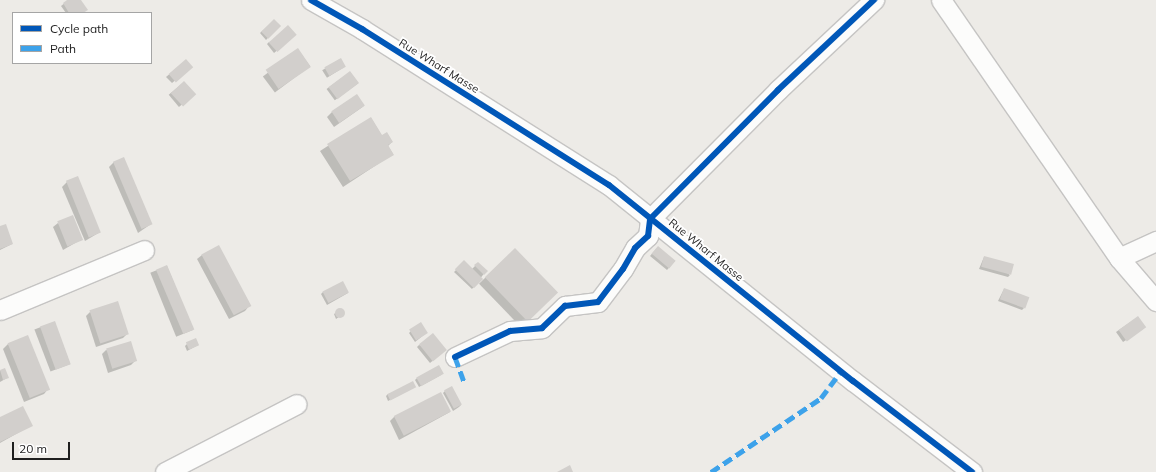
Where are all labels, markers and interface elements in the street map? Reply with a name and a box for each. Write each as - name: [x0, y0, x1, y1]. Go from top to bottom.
- legend: [12, 12, 152, 64]
- text: Cycle path: [50, 21, 108, 36]
- street label: Rue Wharf Masse: [397, 36, 481, 96]
- text: Path: [50, 41, 76, 56]
- street label: Rue Wharf Masse: [666, 216, 746, 284]
- scale bar: [14, 434, 72, 460]
- text: 20 m: [19, 441, 47, 456]

